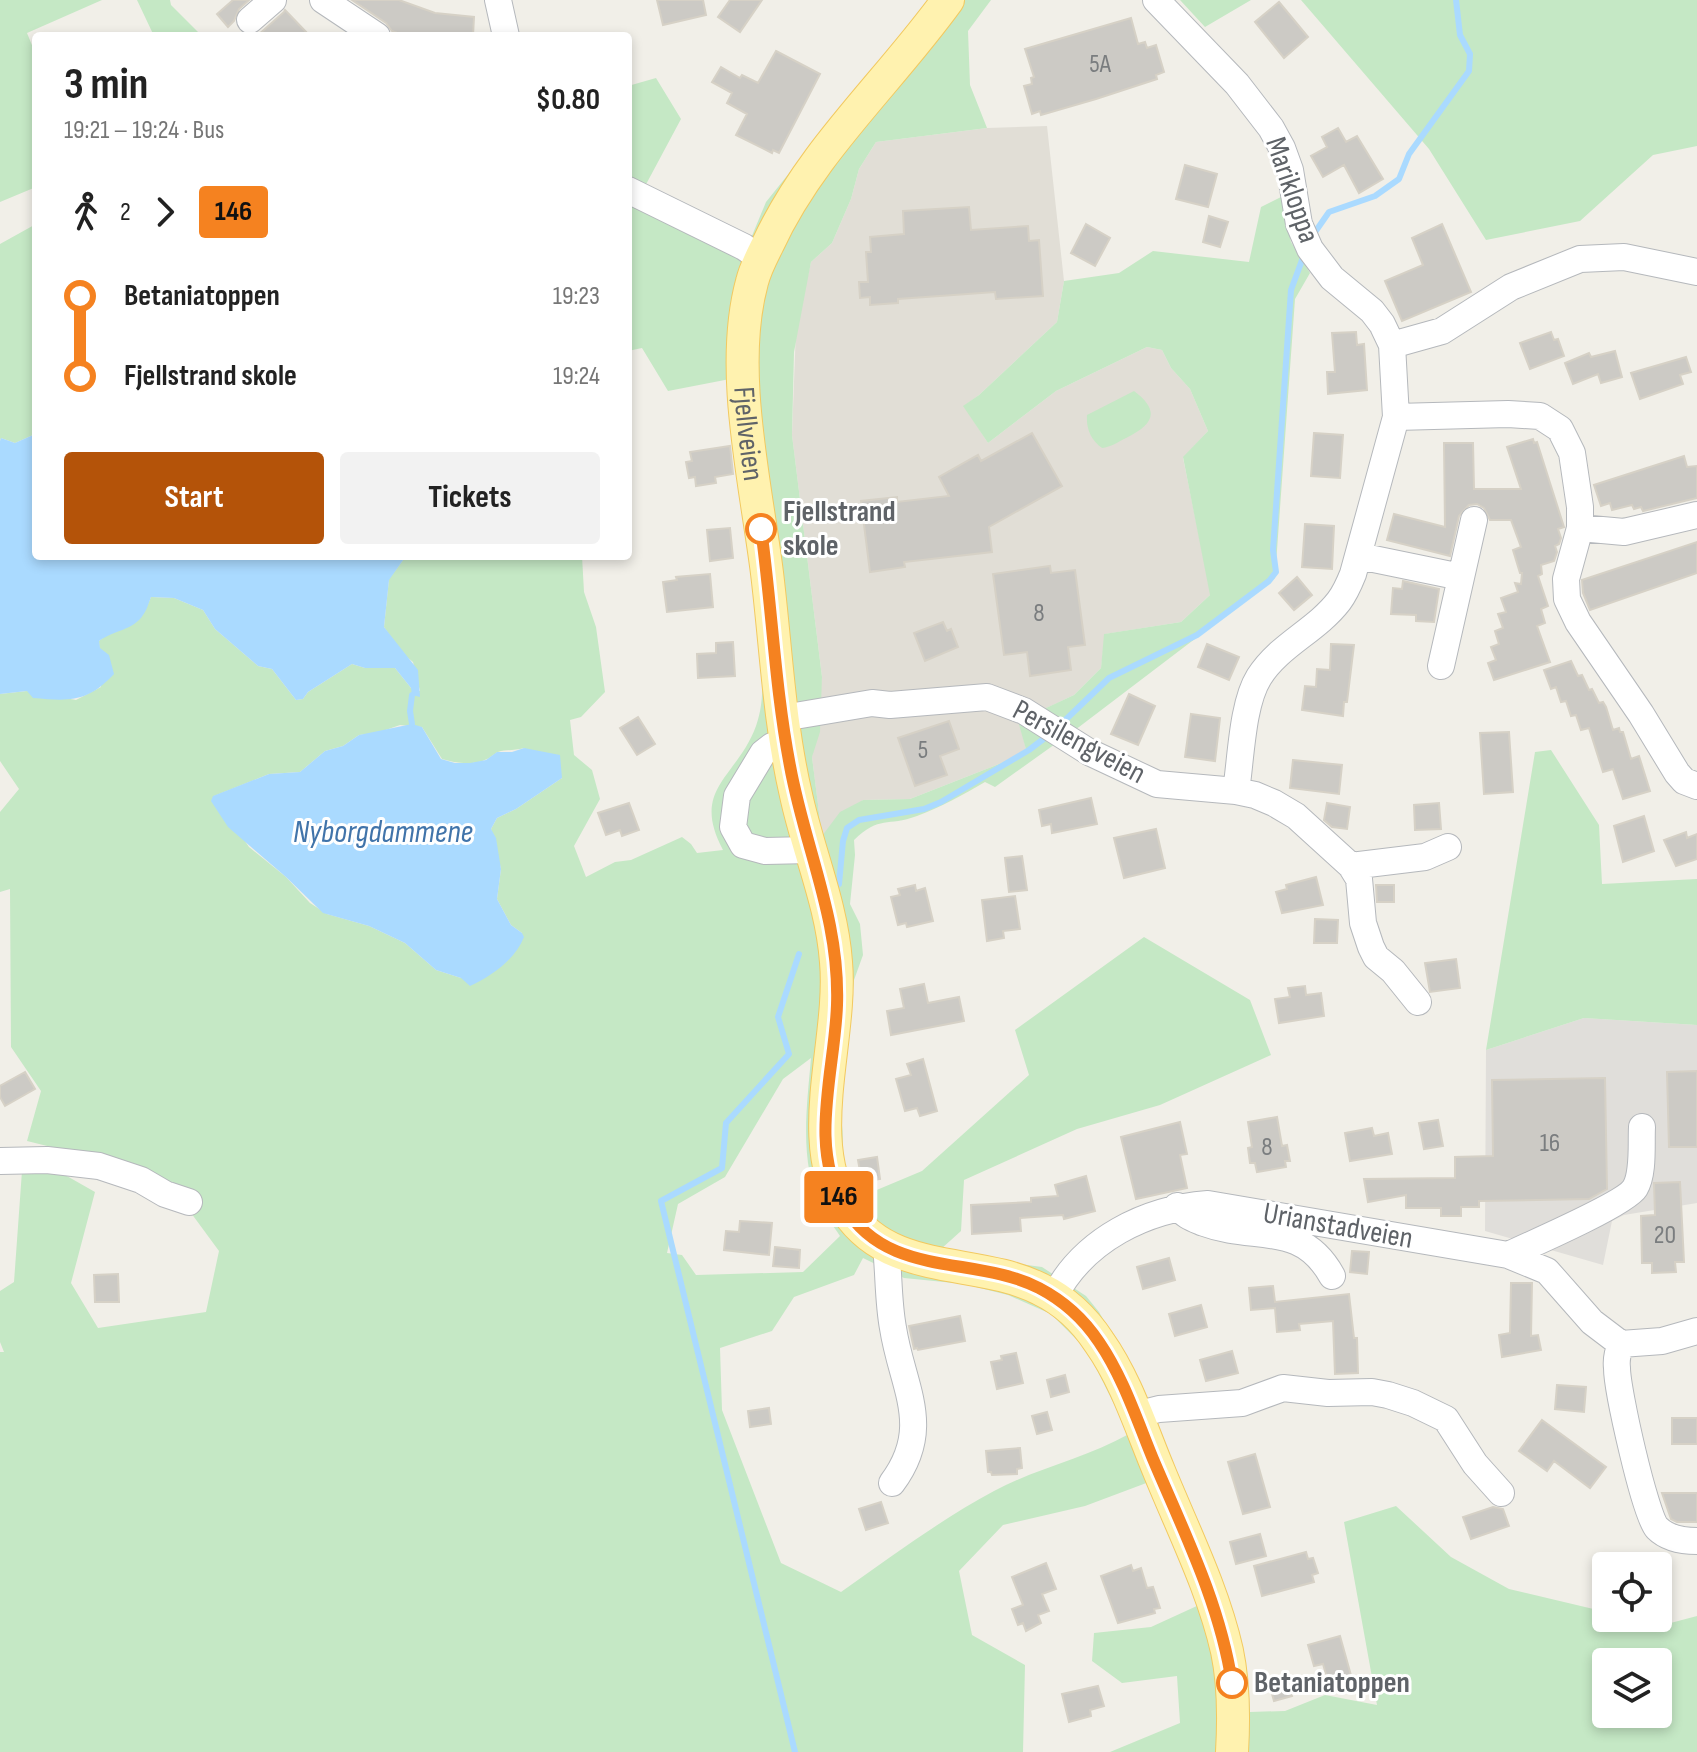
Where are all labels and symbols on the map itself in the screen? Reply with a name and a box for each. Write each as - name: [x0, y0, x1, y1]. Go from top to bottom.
- house number: 5A: [1089, 49, 1112, 80]
- street label: Marikloppa: [1257, 132, 1327, 248]
- street label: Fjellveien: [725, 386, 771, 483]
- place label: Fjellstrand skole: [783, 494, 896, 564]
- marker: Fjellstrand skole: [746, 514, 776, 544]
- house number: 8: [1033, 598, 1045, 629]
- street label: Persilengveien: [1006, 692, 1152, 792]
- house number: 5: [918, 735, 928, 766]
- water label: Nyborgdammene: [293, 813, 473, 852]
- house number: 16: [1540, 1128, 1560, 1159]
- house number: 8: [1261, 1132, 1273, 1163]
- line badge: 146: [793, 1171, 885, 1223]
- street label: Urianstadveien: [1260, 1195, 1416, 1257]
- house number: 20: [1654, 1220, 1676, 1251]
- place label: Betaniatoppen: [1254, 1665, 1410, 1701]
- marker: Betaniatoppen: [1217, 1668, 1247, 1698]

